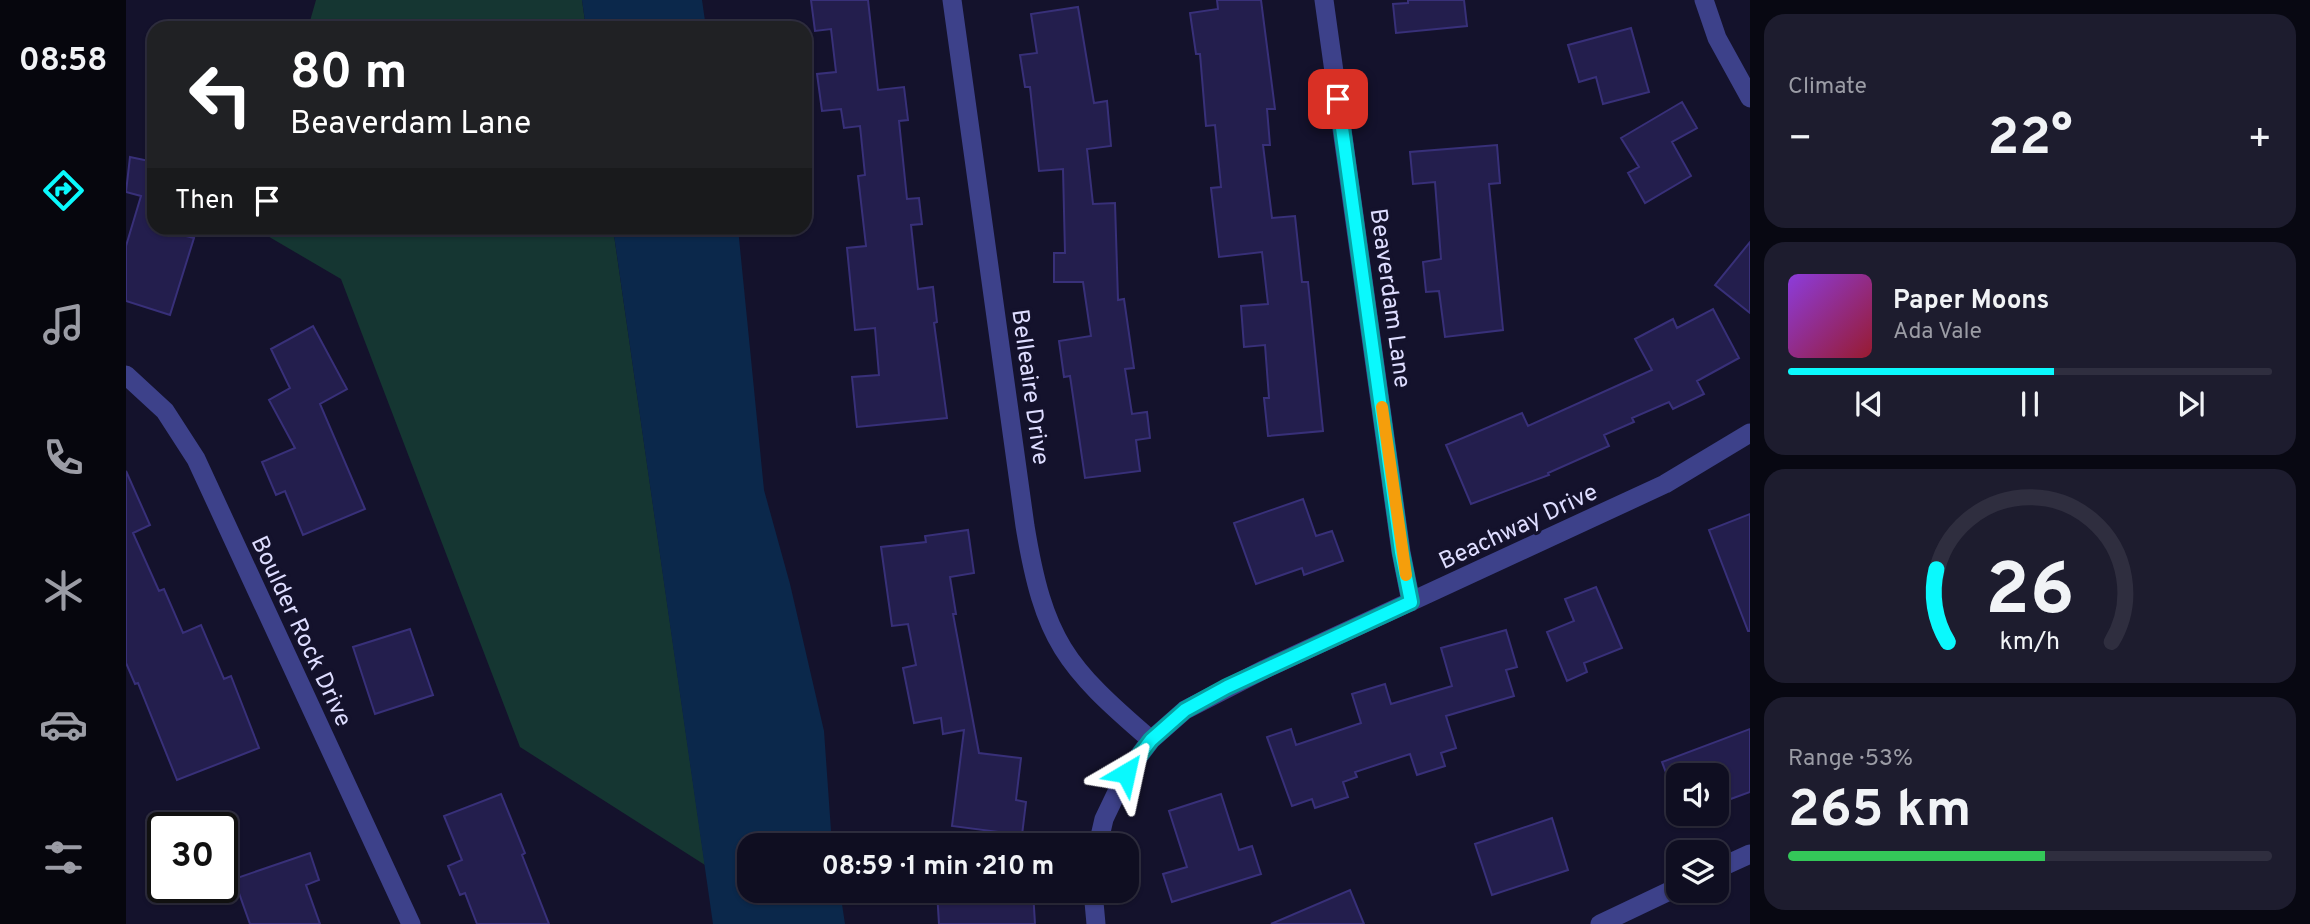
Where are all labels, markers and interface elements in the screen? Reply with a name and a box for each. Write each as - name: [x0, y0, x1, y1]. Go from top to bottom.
- text: 08:58: [19, 42, 107, 82]
- text: 80 m: [290, 44, 407, 106]
- icon: left: [175, 49, 266, 140]
- pin: [1308, 69, 1368, 129]
- text: Climate: [1788, 73, 1867, 102]
- icon: arrive: [1319, 80, 1357, 118]
- text: Beaverdam Lane: [290, 105, 531, 145]
- text: 22°: [1987, 107, 2073, 173]
- text: −: [1788, 116, 1813, 165]
- text: +: [2247, 116, 2272, 165]
- icon: directions: [39, 166, 88, 215]
- icon: arrive: [248, 182, 286, 220]
- text: Then: [175, 185, 234, 218]
- street label: Beaverdam Lane: [1362, 207, 1416, 390]
- text: Paper Moons: [1893, 285, 2049, 318]
- icon: music: [39, 300, 88, 349]
- street label: Belleaire Drive: [1003, 307, 1055, 467]
- text: Ada Vale: [1893, 318, 1982, 347]
- icon: previous: [1850, 385, 1888, 423]
- icon: pause: [2011, 385, 2049, 423]
- icon: next: [2172, 385, 2210, 423]
- icon: phone: [39, 433, 88, 482]
- street label: Beachway Drive: [1435, 478, 1603, 578]
- street label: Boulder Rock Drive: [243, 532, 358, 732]
- text: 26: [1985, 548, 2075, 640]
- icon: climate: [39, 566, 88, 615]
- text: km/h: [2000, 627, 2060, 659]
- icon: car: [39, 700, 88, 749]
- position arrow: [1089, 736, 1163, 810]
- text: Range · 53%: [1788, 745, 1913, 774]
- map controls: [1666, 763, 1729, 903]
- button: sound: [1666, 763, 1729, 826]
- text: 265 km: [1788, 779, 1971, 845]
- speed limit sign: 30: [147, 812, 238, 903]
- icon: filters: [39, 833, 88, 882]
- button: layers: [1666, 840, 1729, 903]
- text: 08:59 · 1 min · 210 m: [822, 851, 1054, 884]

